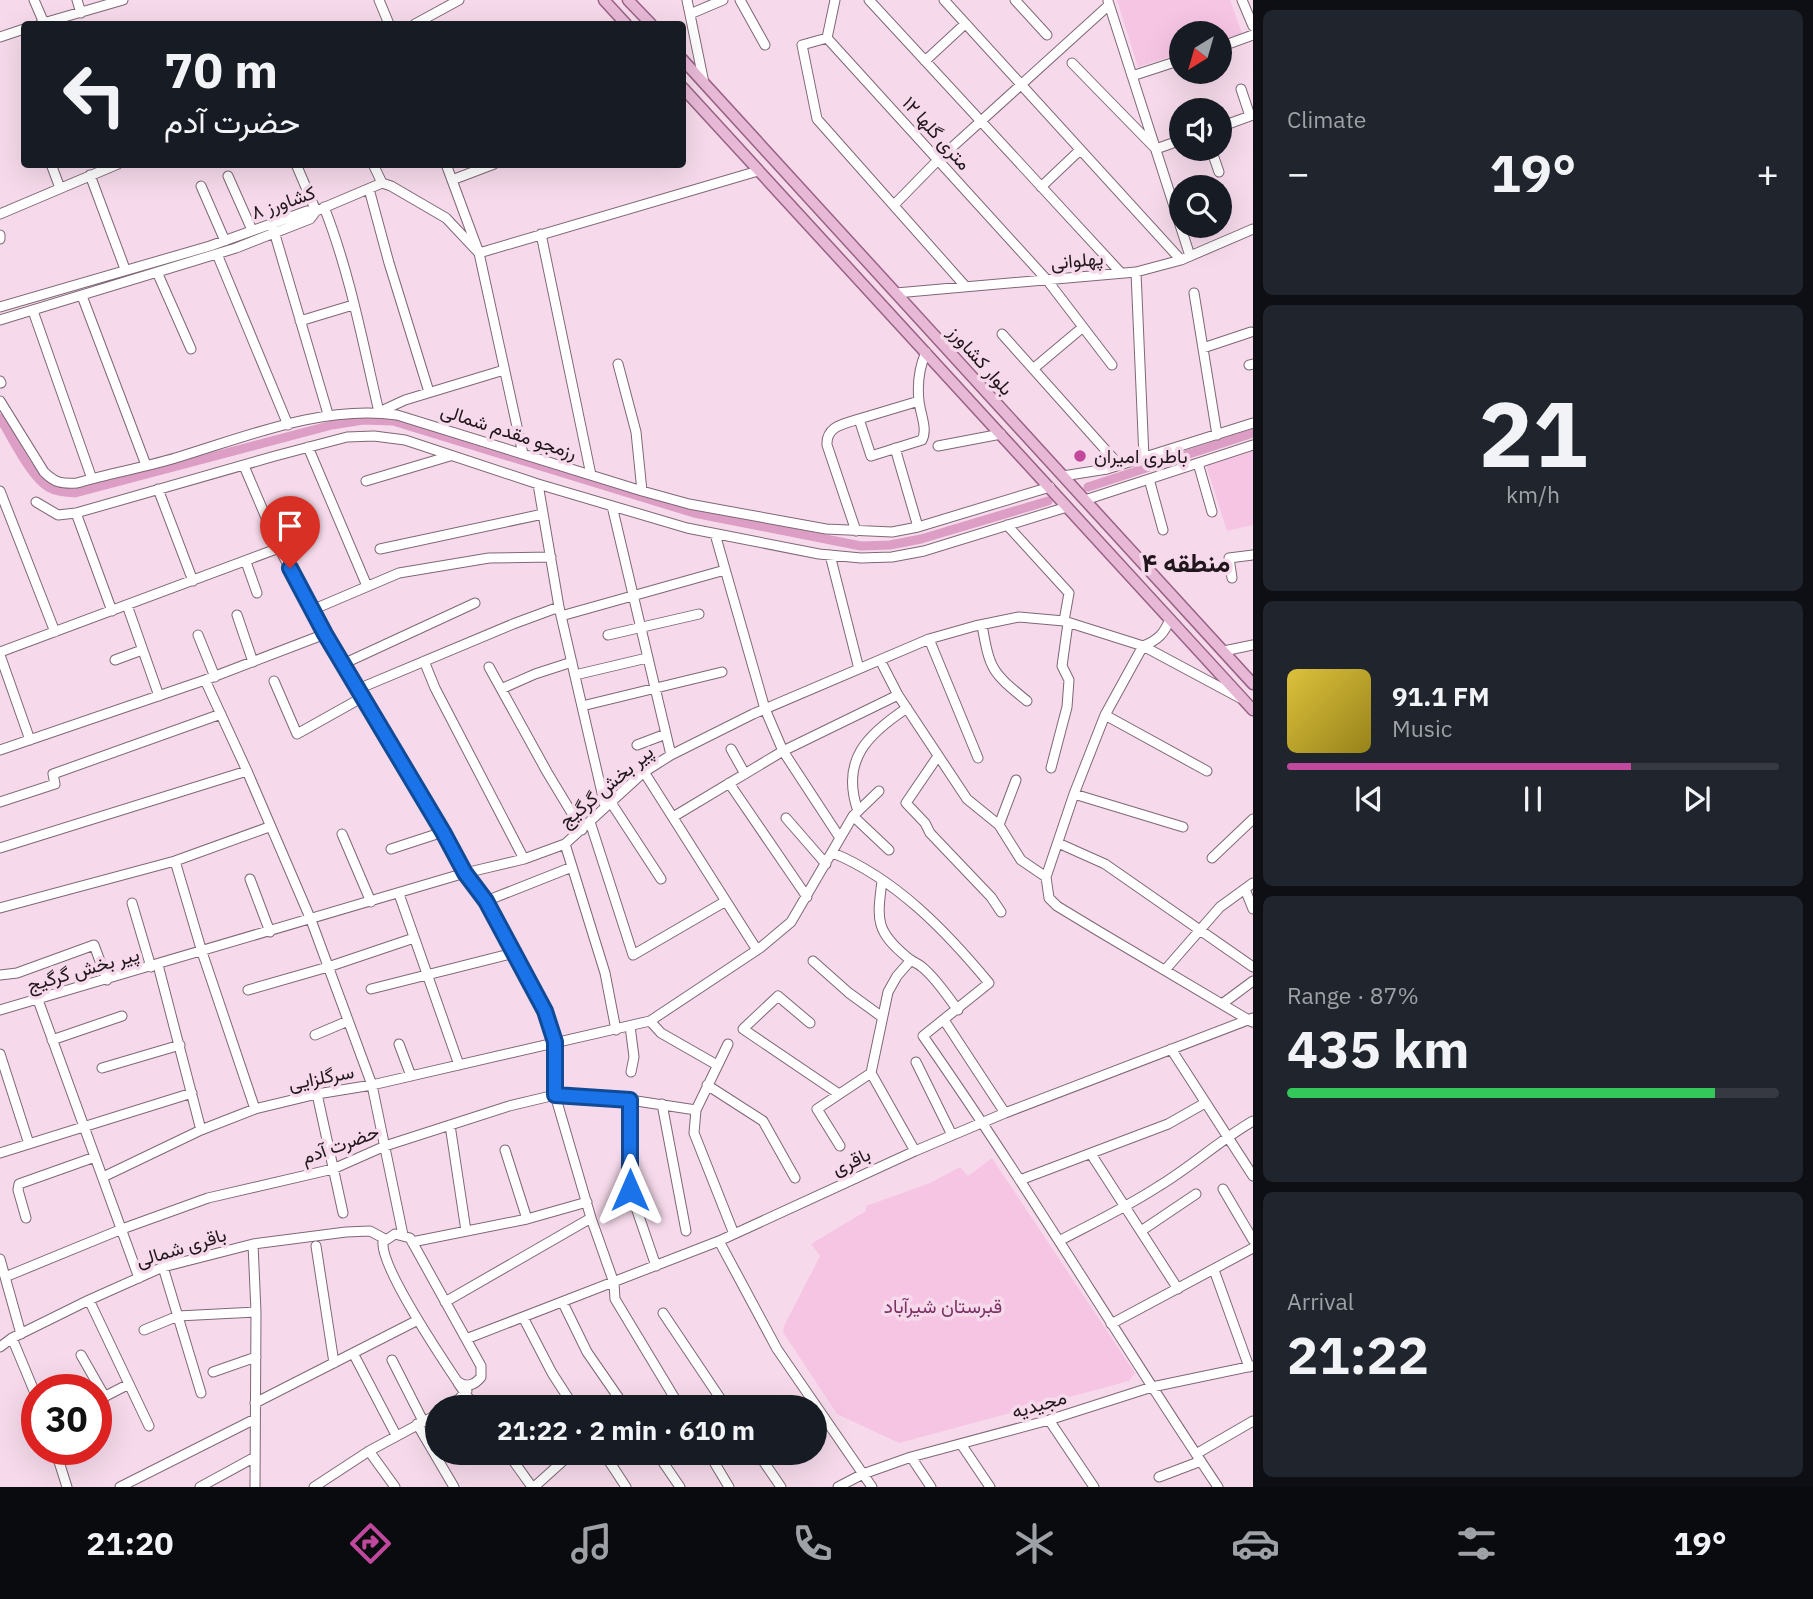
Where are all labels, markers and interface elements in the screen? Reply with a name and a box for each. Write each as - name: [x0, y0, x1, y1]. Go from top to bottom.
- north arrow: [1169, 21, 1232, 84]
- map controls: [1169, 21, 1232, 238]
- text: 70 m: [164, 38, 278, 101]
- icon: left: [49, 49, 140, 140]
- street label: ۱۲ متری گلها: [898, 91, 976, 175]
- button: sound: [1169, 98, 1232, 161]
- text: حضرت آدم: [164, 100, 300, 142]
- text: Climate: [1287, 104, 1366, 134]
- text: 19°: [1490, 139, 1576, 206]
- text: −: [1287, 148, 1310, 197]
- text: +: [1756, 148, 1779, 197]
- button: search: [1169, 175, 1232, 238]
- street label: کشاورز ۸: [248, 180, 318, 224]
- street label: پهلوانی: [1050, 246, 1105, 276]
- street label: بلوار کشاورز: [943, 319, 1019, 400]
- text: 21: [1478, 374, 1588, 492]
- street label: رزمجو مقدم شمالی: [438, 398, 580, 465]
- place label: باطری امیران: [1094, 444, 1188, 468]
- marker: باطری امیران: [1072, 448, 1088, 464]
- text: km/h: [1506, 479, 1560, 509]
- pin: [260, 496, 320, 568]
- icon: arrive: [271, 507, 309, 545]
- district label: منطقه ۴: [1142, 545, 1230, 579]
- text: 91.1 FM: [1392, 679, 1490, 713]
- text: Music: [1392, 713, 1452, 743]
- street label: پیر بخش گرگیج: [554, 740, 659, 834]
- icon: previous: [1350, 780, 1388, 818]
- icon: pause: [1514, 780, 1552, 818]
- icon: next: [1678, 780, 1716, 818]
- street label: پیر بخش گرگیج: [24, 941, 143, 998]
- text: Range · 87%: [1287, 980, 1419, 1010]
- text: 435 km: [1287, 1015, 1469, 1082]
- street label: سرگلزایی: [286, 1059, 356, 1095]
- street label: حضرت آدم: [298, 1119, 382, 1170]
- street label: باقری: [828, 1142, 874, 1180]
- position arrow: [593, 1153, 667, 1227]
- street label: باقری شمالی: [133, 1222, 229, 1272]
- text: Arrival: [1287, 1286, 1354, 1316]
- park label: قبرستان شیرآباد: [884, 1294, 1002, 1318]
- text: 21:22: [1287, 1321, 1429, 1388]
- speed limit sign: 30: [21, 1374, 112, 1465]
- street label: مجیدیه: [1009, 1385, 1069, 1423]
- text: 21:22 · 2 min · 610 m: [497, 1413, 755, 1447]
- icon: directions: [346, 1519, 395, 1568]
- icon: music: [567, 1519, 616, 1568]
- icon: phone: [788, 1519, 837, 1568]
- icon: climate: [1010, 1519, 1059, 1568]
- icon: car: [1231, 1519, 1280, 1568]
- icon: filters: [1452, 1519, 1501, 1568]
- text: 21:20: [86, 1522, 174, 1564]
- text: 19°: [1673, 1522, 1727, 1564]

